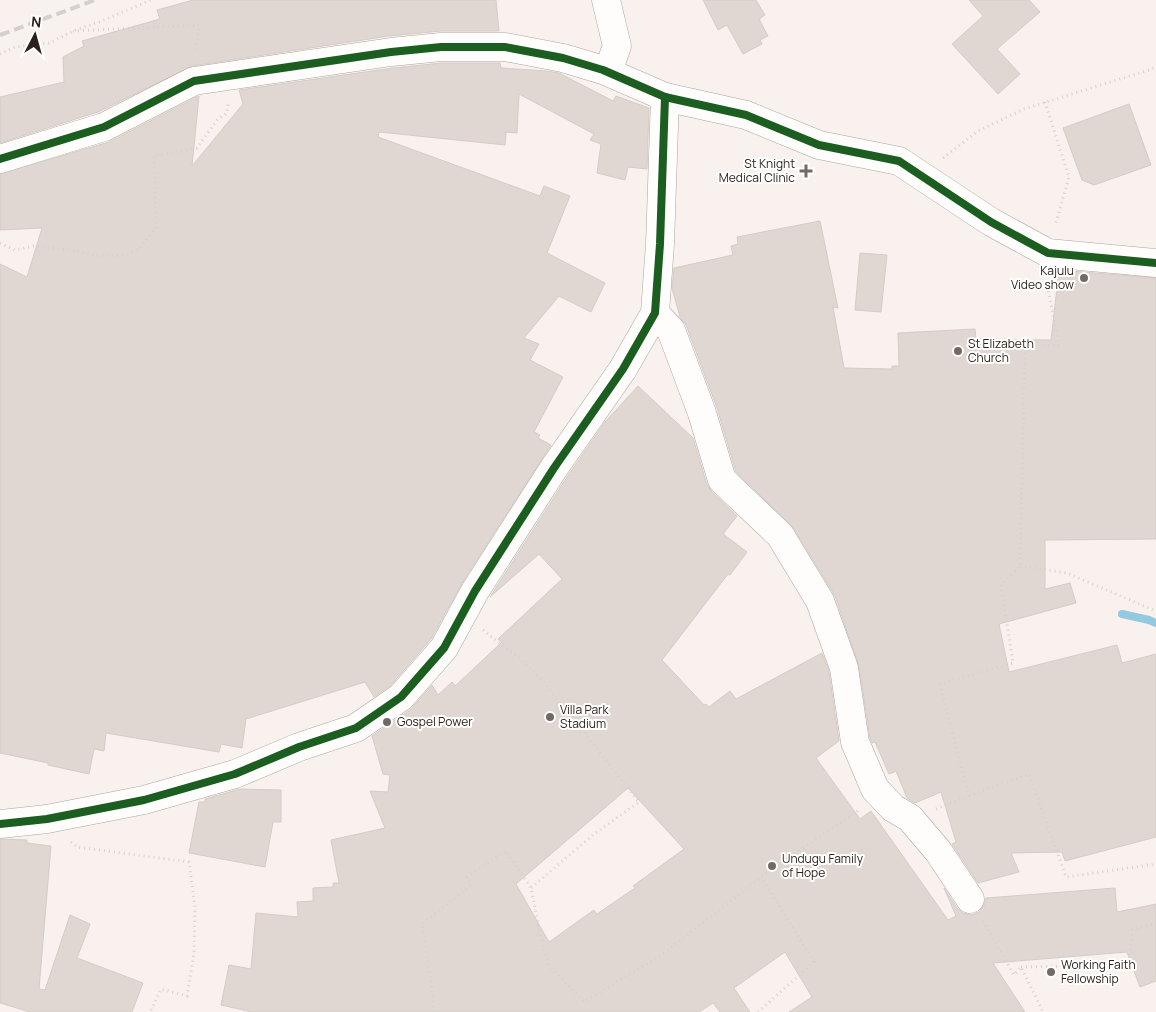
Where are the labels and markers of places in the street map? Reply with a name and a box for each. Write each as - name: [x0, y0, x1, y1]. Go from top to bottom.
- place label: St Knight Medical Clinic: [719, 155, 795, 186]
- marker: St Knight Medical Clinic: [799, 164, 813, 178]
- place label: Kajulu Video show: [1011, 262, 1074, 293]
- marker: Kajulu Video show: [1078, 272, 1090, 284]
- place label: St Elizabeth Church: [968, 335, 1034, 366]
- marker: St Elizabeth Church: [952, 345, 964, 357]
- place label: Villa Park Stadium: [560, 701, 609, 732]
- marker: Villa Park Stadium: [544, 711, 556, 723]
- place label: Gospel Power: [397, 713, 473, 730]
- marker: Gospel Power: [381, 716, 393, 728]
- place label: Undugu Family of Hope: [782, 850, 864, 881]
- marker: Undugu Family of Hope: [766, 860, 778, 872]
- place label: Working Faith Fellowship: [1061, 956, 1136, 987]
- marker: Working Faith Fellowship: [1045, 966, 1057, 978]

